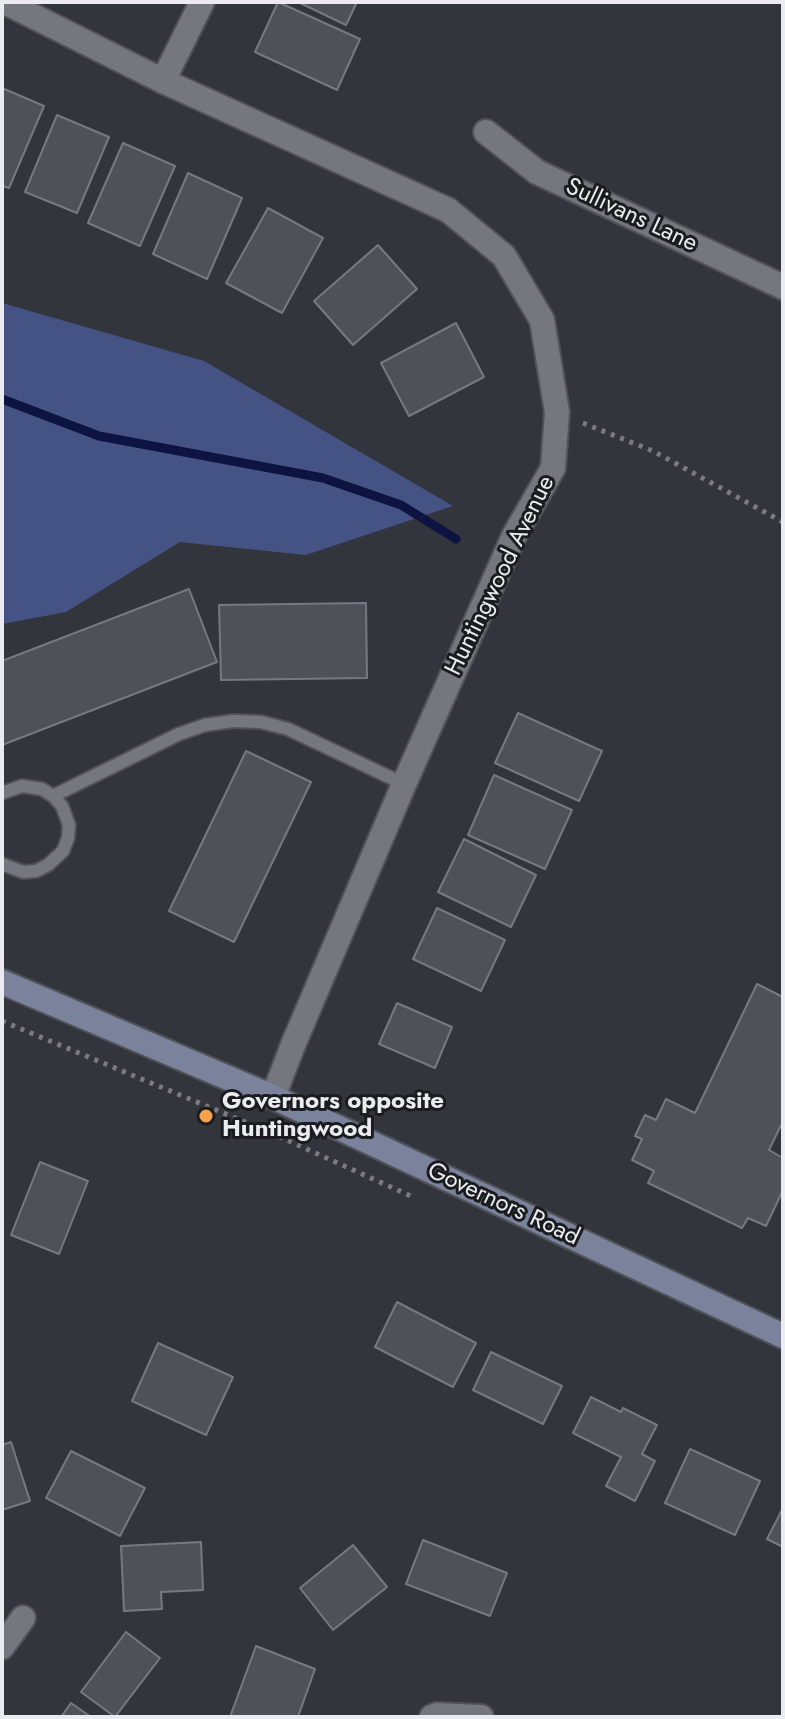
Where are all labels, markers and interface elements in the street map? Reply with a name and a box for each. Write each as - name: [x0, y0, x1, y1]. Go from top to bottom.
- street label: Sullivans Lane: [561, 173, 701, 259]
- street label: Huntingwood Avenue: [440, 472, 562, 680]
- place label: Governors opposite Huntingwood: [222, 1088, 444, 1144]
- marker: Governors opposite Huntingwood: [197, 1107, 215, 1125]
- street label: Governors Road: [422, 1157, 584, 1253]

